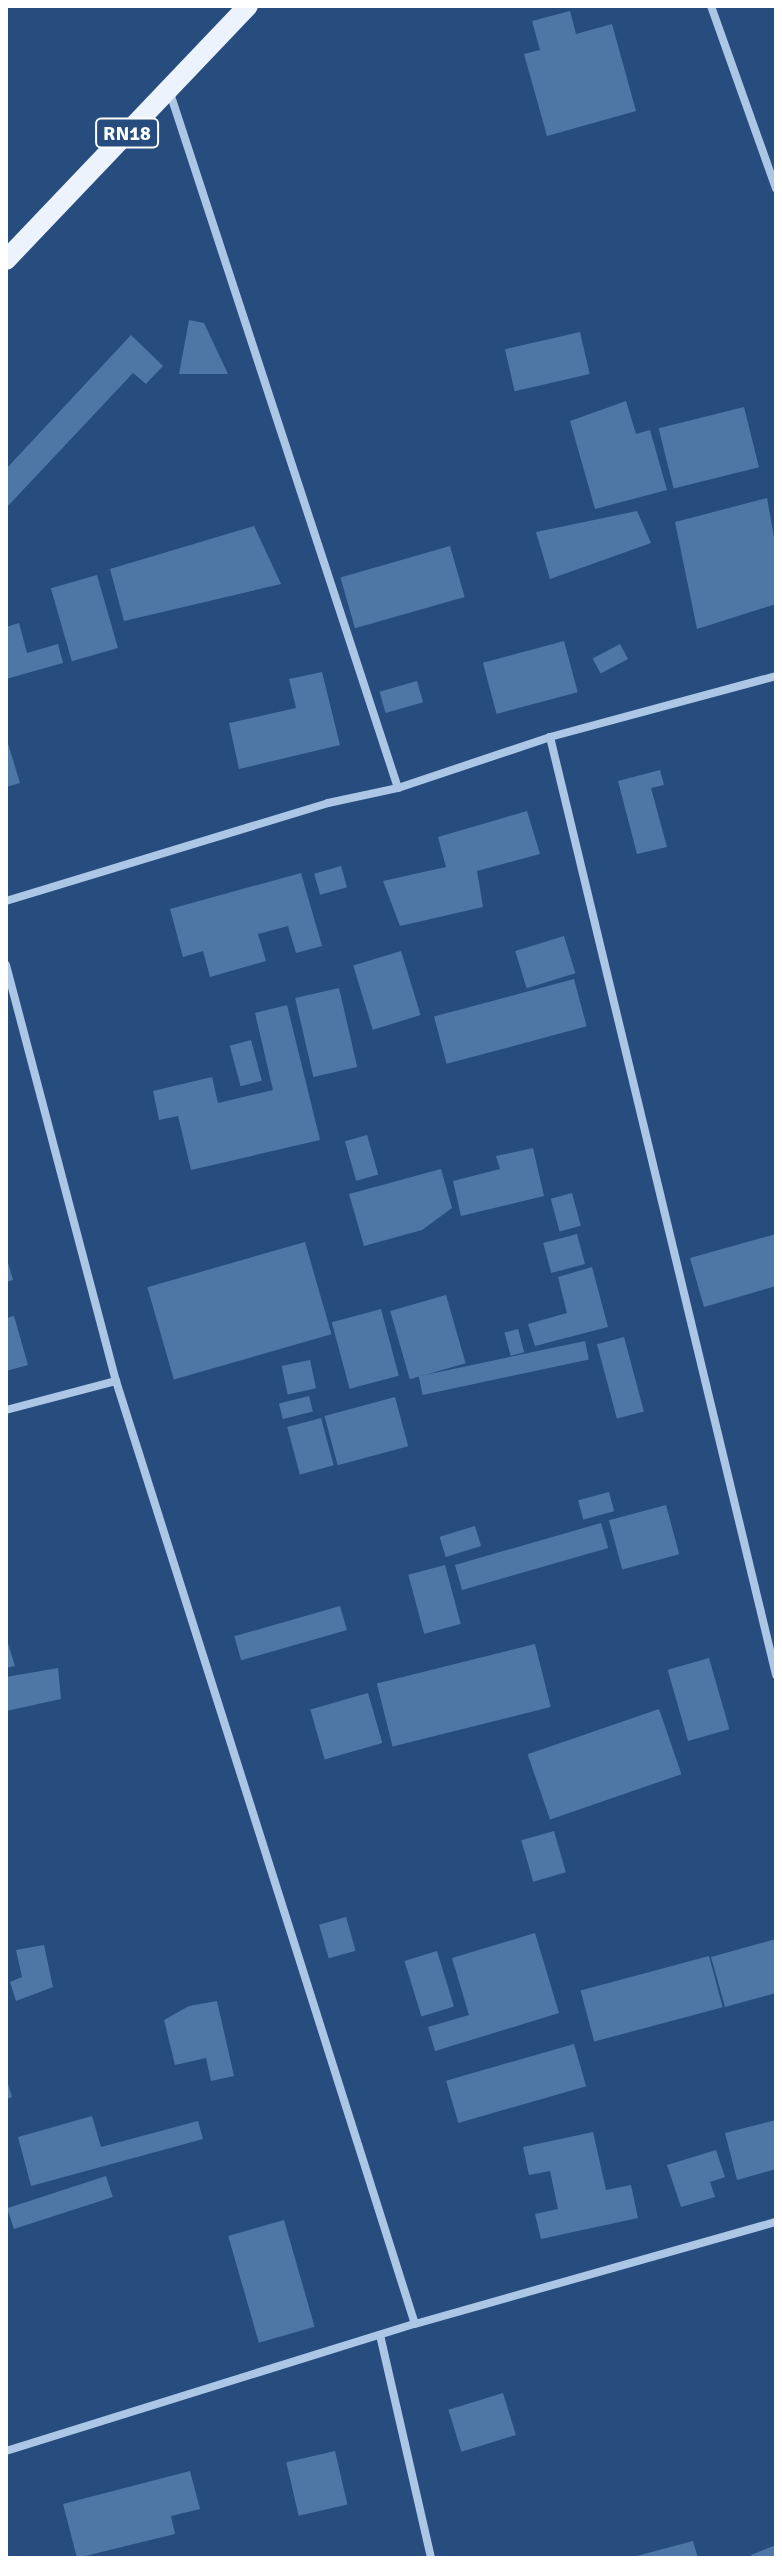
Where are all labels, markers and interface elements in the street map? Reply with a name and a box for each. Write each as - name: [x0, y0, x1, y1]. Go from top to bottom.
- road number: RN18: [95, 117, 159, 149]

